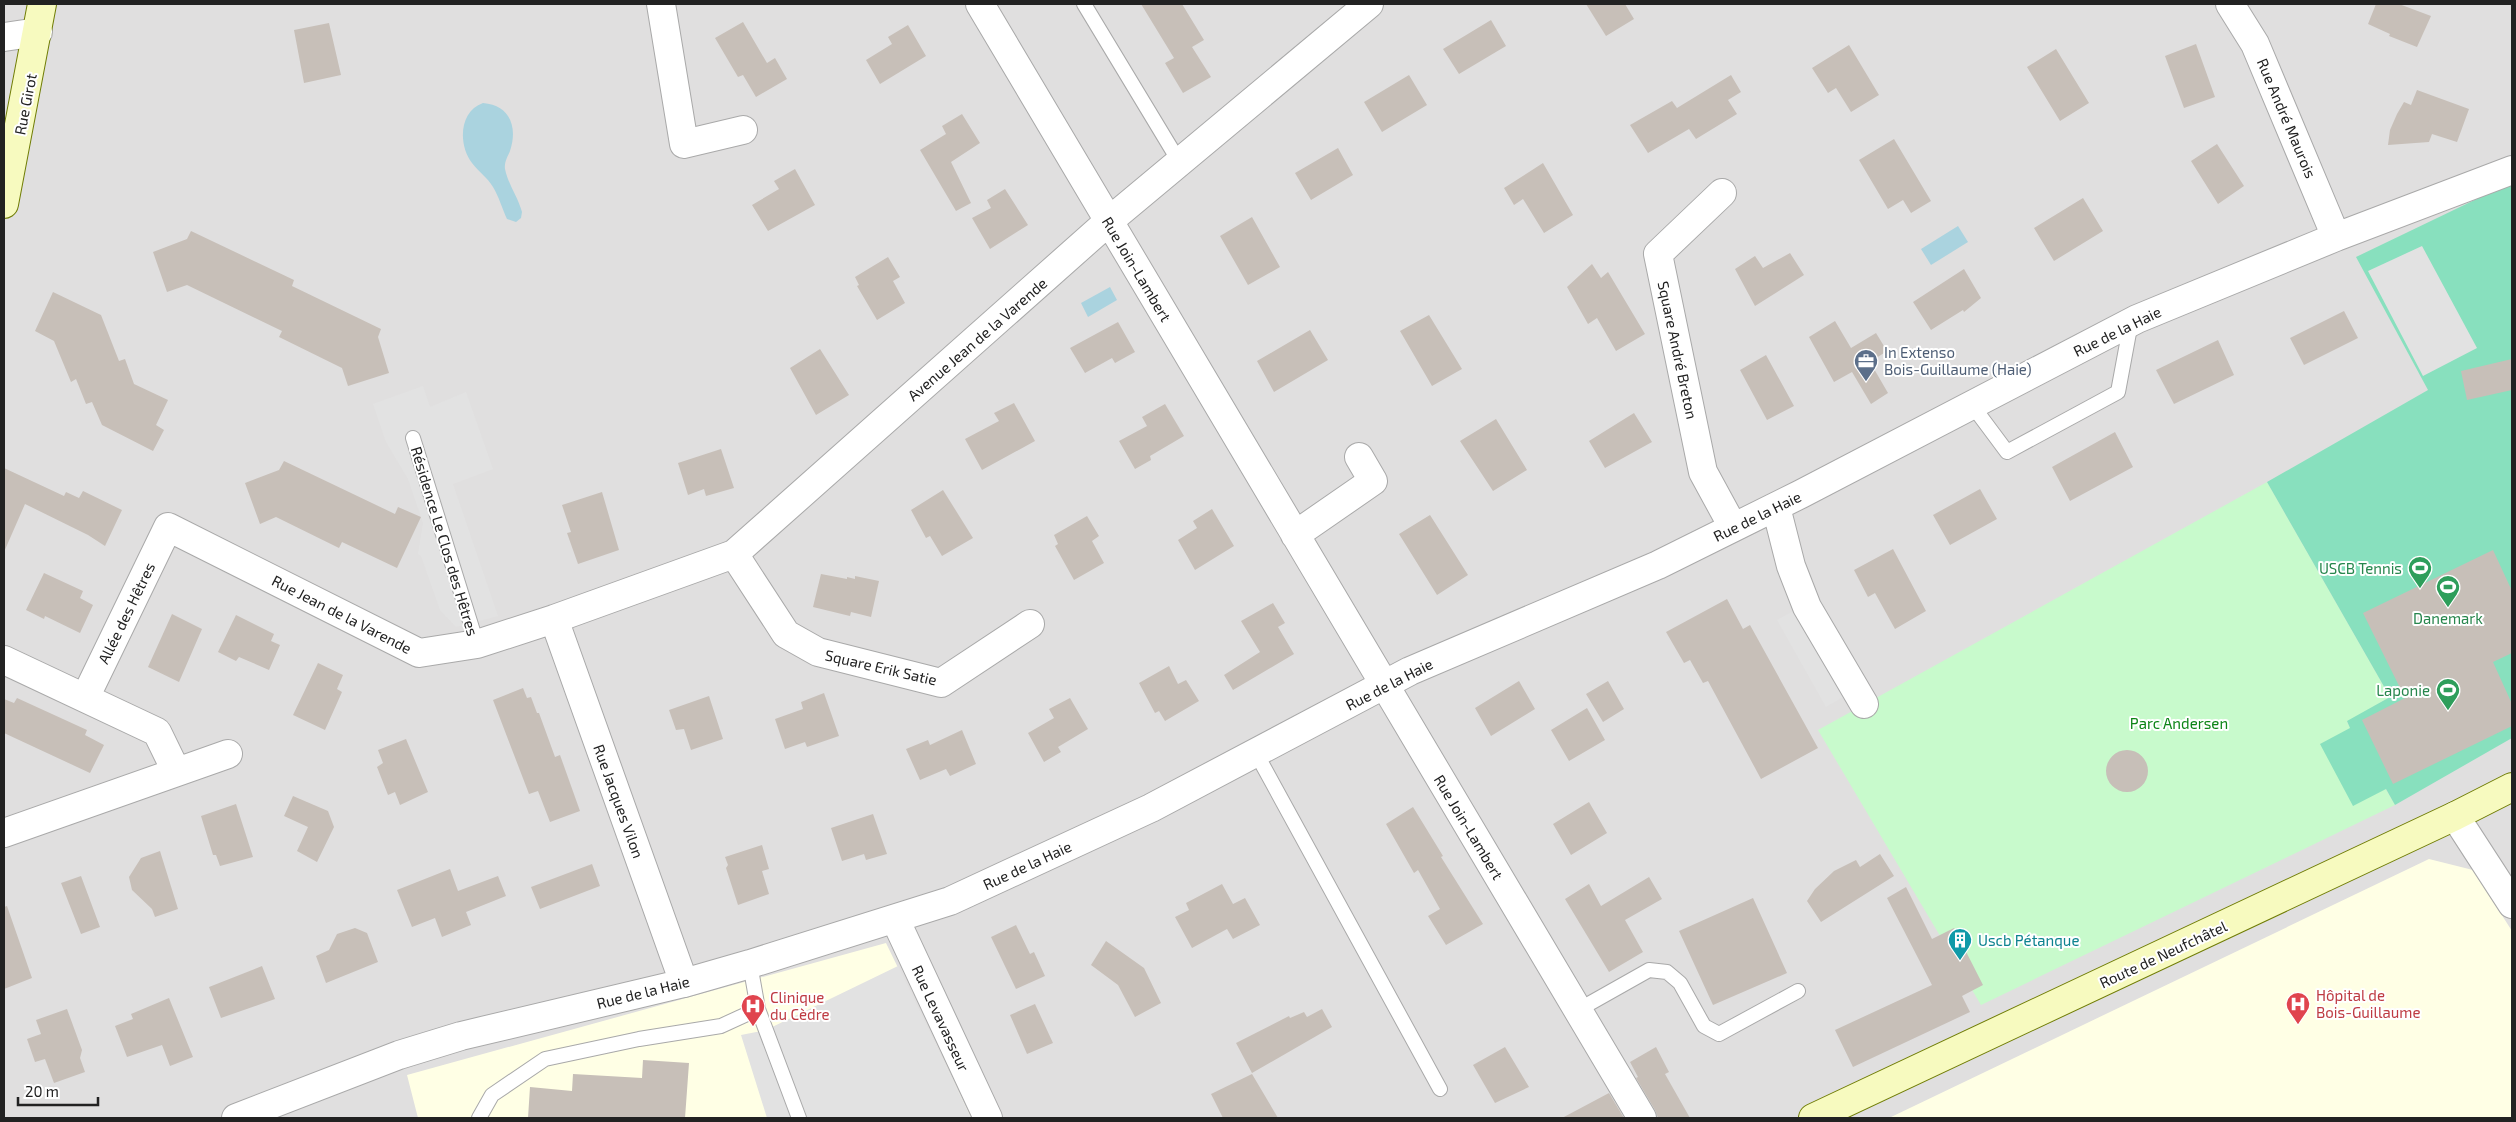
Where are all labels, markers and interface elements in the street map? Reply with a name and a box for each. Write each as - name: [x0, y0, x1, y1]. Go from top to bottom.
- street label: Rue André Maurois: [2254, 55, 2320, 181]
- street label: Rue Girot: [10, 71, 40, 136]
- street label: Rue Join-Lambert: [1099, 213, 1176, 325]
- street label: Avenue Jean de la Varende: [904, 274, 1050, 404]
- street label: Square André Breton: [1655, 279, 1701, 421]
- street label: Rue de la Haie: [2070, 302, 2164, 360]
- place label: In Extenso Bois-Guillaume (Haie): [1884, 343, 2032, 378]
- office icon: In Extenso Bois-Guillaume (Haie): [1853, 348, 1879, 382]
- street label: Résidence Le Clos des Hêtres: [408, 444, 482, 638]
- street label: Rue de la Haie: [1710, 487, 1804, 545]
- sports icon: USCB Tennis: [2407, 555, 2433, 589]
- street label: Allée des Hêtres: [94, 559, 158, 667]
- place label: USCB Tennis: [2319, 559, 2402, 577]
- street label: Rue Jean de la Varende: [269, 571, 415, 657]
- sports icon: Danemark: [2435, 574, 2461, 608]
- place label: Danemark: [2413, 609, 2483, 627]
- street label: Square Erik Satie: [823, 645, 939, 689]
- street label: Rue de la Haie: [1342, 654, 1436, 714]
- sports icon: Laponie: [2435, 677, 2461, 711]
- place label: Laponie: [2376, 681, 2430, 699]
- park label: Parc Andersen: [2130, 714, 2228, 732]
- street label: Rue Jacques Vilon: [590, 742, 648, 860]
- street label: Rue Join-Lambert: [1431, 771, 1508, 883]
- street label: Rue de la Haie: [980, 837, 1074, 893]
- street label: Route de Neufchâtel: [2096, 916, 2230, 991]
- building icon: Uscb Pétanque: [1947, 927, 1973, 961]
- place label: Uscb Pétanque: [1978, 931, 2079, 949]
- street label: Rue Levavasseur: [909, 962, 973, 1074]
- street label: Rue de la Haie: [595, 972, 691, 1012]
- place label: Hôpital de Bois-Guillaume: [2316, 986, 2420, 1021]
- place label: Clinique du Cèdre: [770, 988, 830, 1023]
- hospital icon: Hôpital de Bois-Guillaume: [2285, 991, 2311, 1025]
- hospital icon: Clinique du Cèdre: [740, 993, 766, 1027]
- scale bar: [18, 1074, 98, 1106]
- text: 20 m: [25, 1082, 59, 1100]

